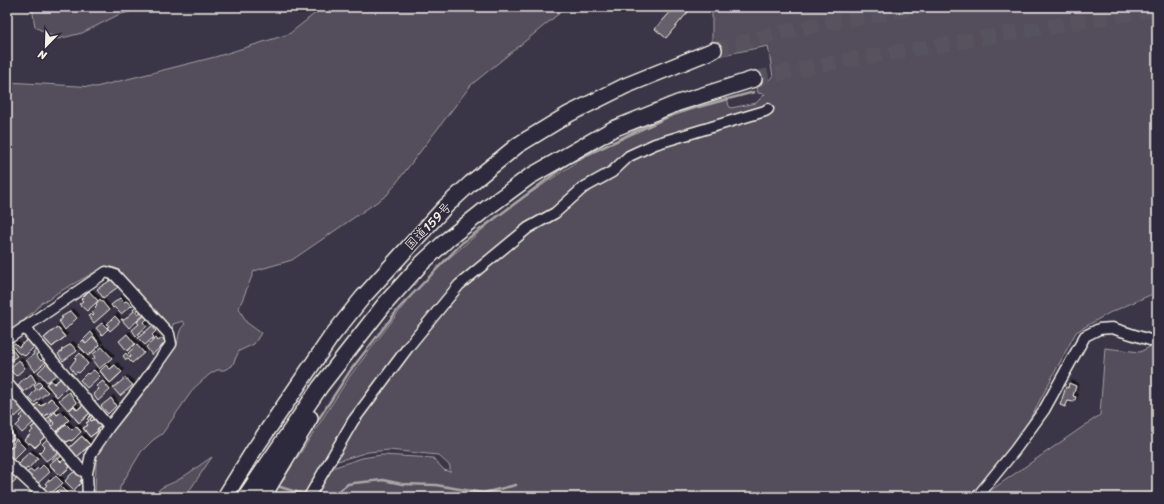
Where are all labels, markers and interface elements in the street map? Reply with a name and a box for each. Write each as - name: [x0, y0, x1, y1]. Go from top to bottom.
- north arrow: [26, 26, 66, 66]
- text: N: [35, 44, 50, 65]
- street label: 国道159号: [399, 196, 457, 256]

